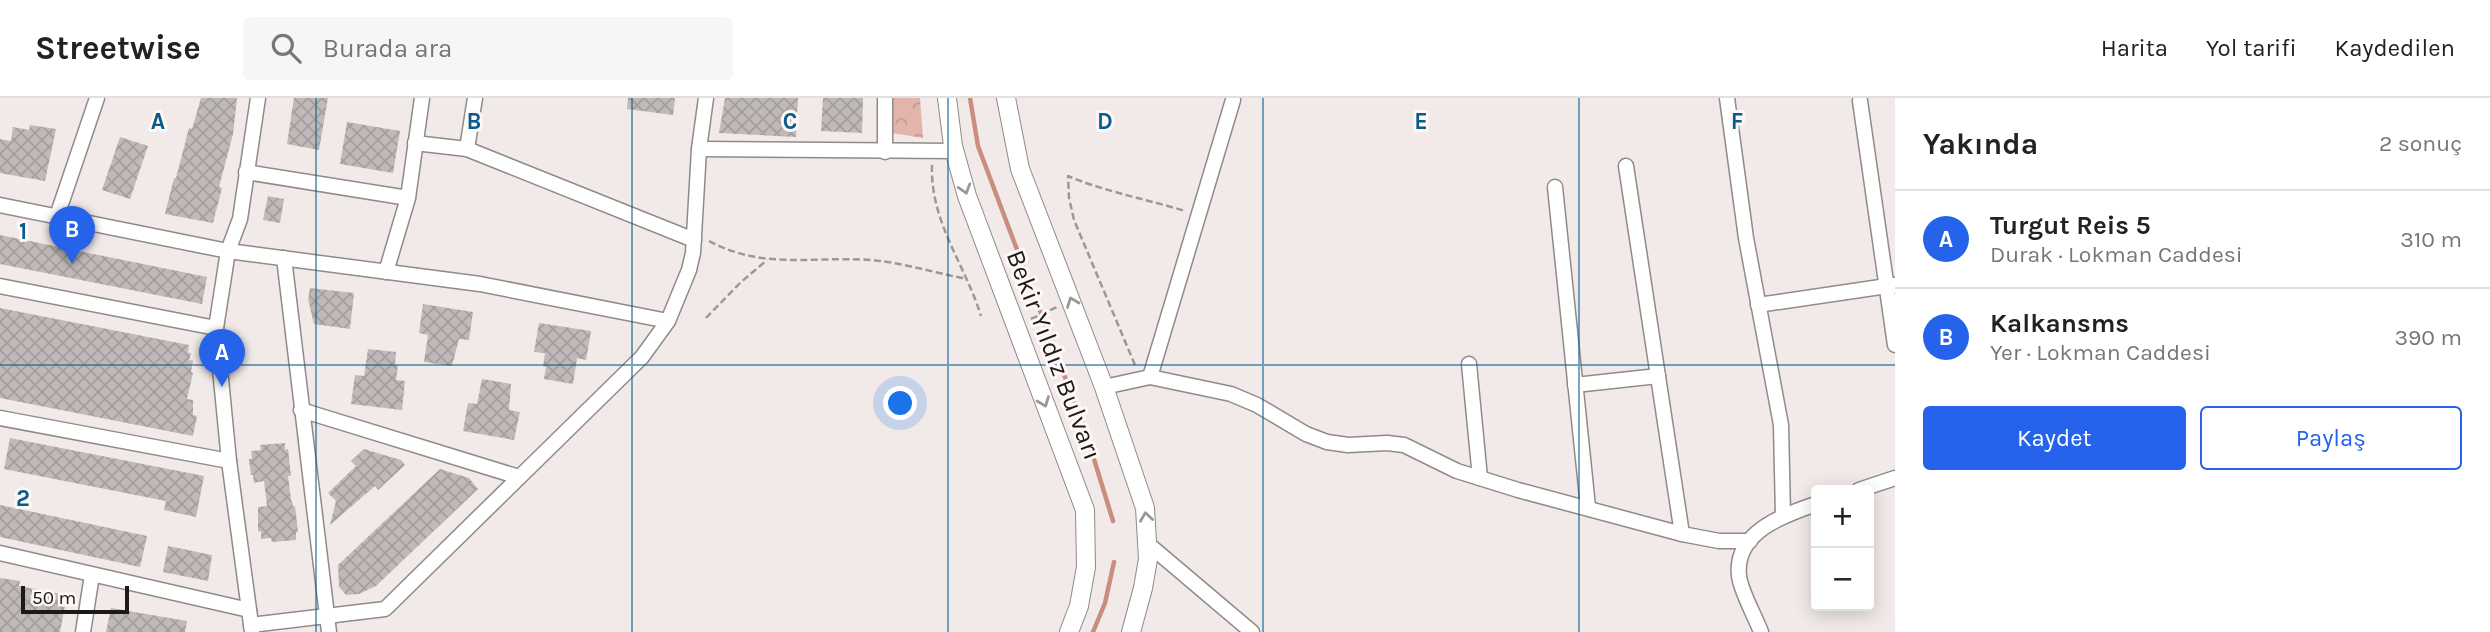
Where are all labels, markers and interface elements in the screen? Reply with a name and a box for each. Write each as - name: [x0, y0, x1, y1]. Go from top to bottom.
- search box: [243, 17, 733, 80]
- text: Streetwise: [35, 29, 201, 67]
- icon: search: [267, 29, 305, 67]
- text: Burada ara: [323, 33, 452, 64]
- text: Harita: [2101, 34, 2168, 62]
- text: Yol tarifi: [2206, 34, 2297, 62]
- text: Kaydedilen: [2335, 34, 2455, 62]
- text: A: [151, 108, 165, 135]
- text: B: [467, 108, 481, 135]
- text: C: [783, 108, 797, 135]
- text: D: [1097, 108, 1113, 135]
- text: E: [1414, 108, 1428, 135]
- text: F: [1731, 108, 1743, 135]
- text: Yakında: [1923, 126, 2038, 162]
- text: 2 sonuç: [2379, 130, 2462, 157]
- one-way arrow: [956, 182, 971, 194]
- pin: B: [49, 206, 95, 264]
- text: Turgut Reis 5: [1990, 210, 2151, 241]
- text: 1: [19, 218, 27, 245]
- text: A: [1939, 226, 1953, 253]
- text: 310 m: [2400, 226, 2462, 253]
- text: Durak · Lokman Caddesi: [1990, 241, 2243, 268]
- street label: Bekir Yıldız Bulvarı: [1000, 246, 1108, 464]
- one-way arrow: [1066, 297, 1080, 309]
- text: Kalkansms: [1990, 308, 2129, 339]
- text: B: [1939, 324, 1953, 351]
- text: 390 m: [2394, 324, 2462, 351]
- pin: A: [199, 329, 245, 387]
- text: Yer · Lokman Caddesi: [1990, 339, 2211, 366]
- your location: [883, 386, 917, 420]
- one-way arrow: [1036, 395, 1050, 407]
- button: Kaydet: [1923, 406, 2186, 470]
- button: Paylaş: [2200, 406, 2462, 470]
- text: 2: [16, 485, 30, 512]
- map controls: [1811, 485, 1874, 611]
- button: +: [1811, 485, 1874, 548]
- one-way arrow: [1139, 511, 1154, 523]
- button: −: [1811, 548, 1874, 611]
- scale bar: [21, 583, 130, 615]
- text: 50 m: [32, 587, 76, 609]

